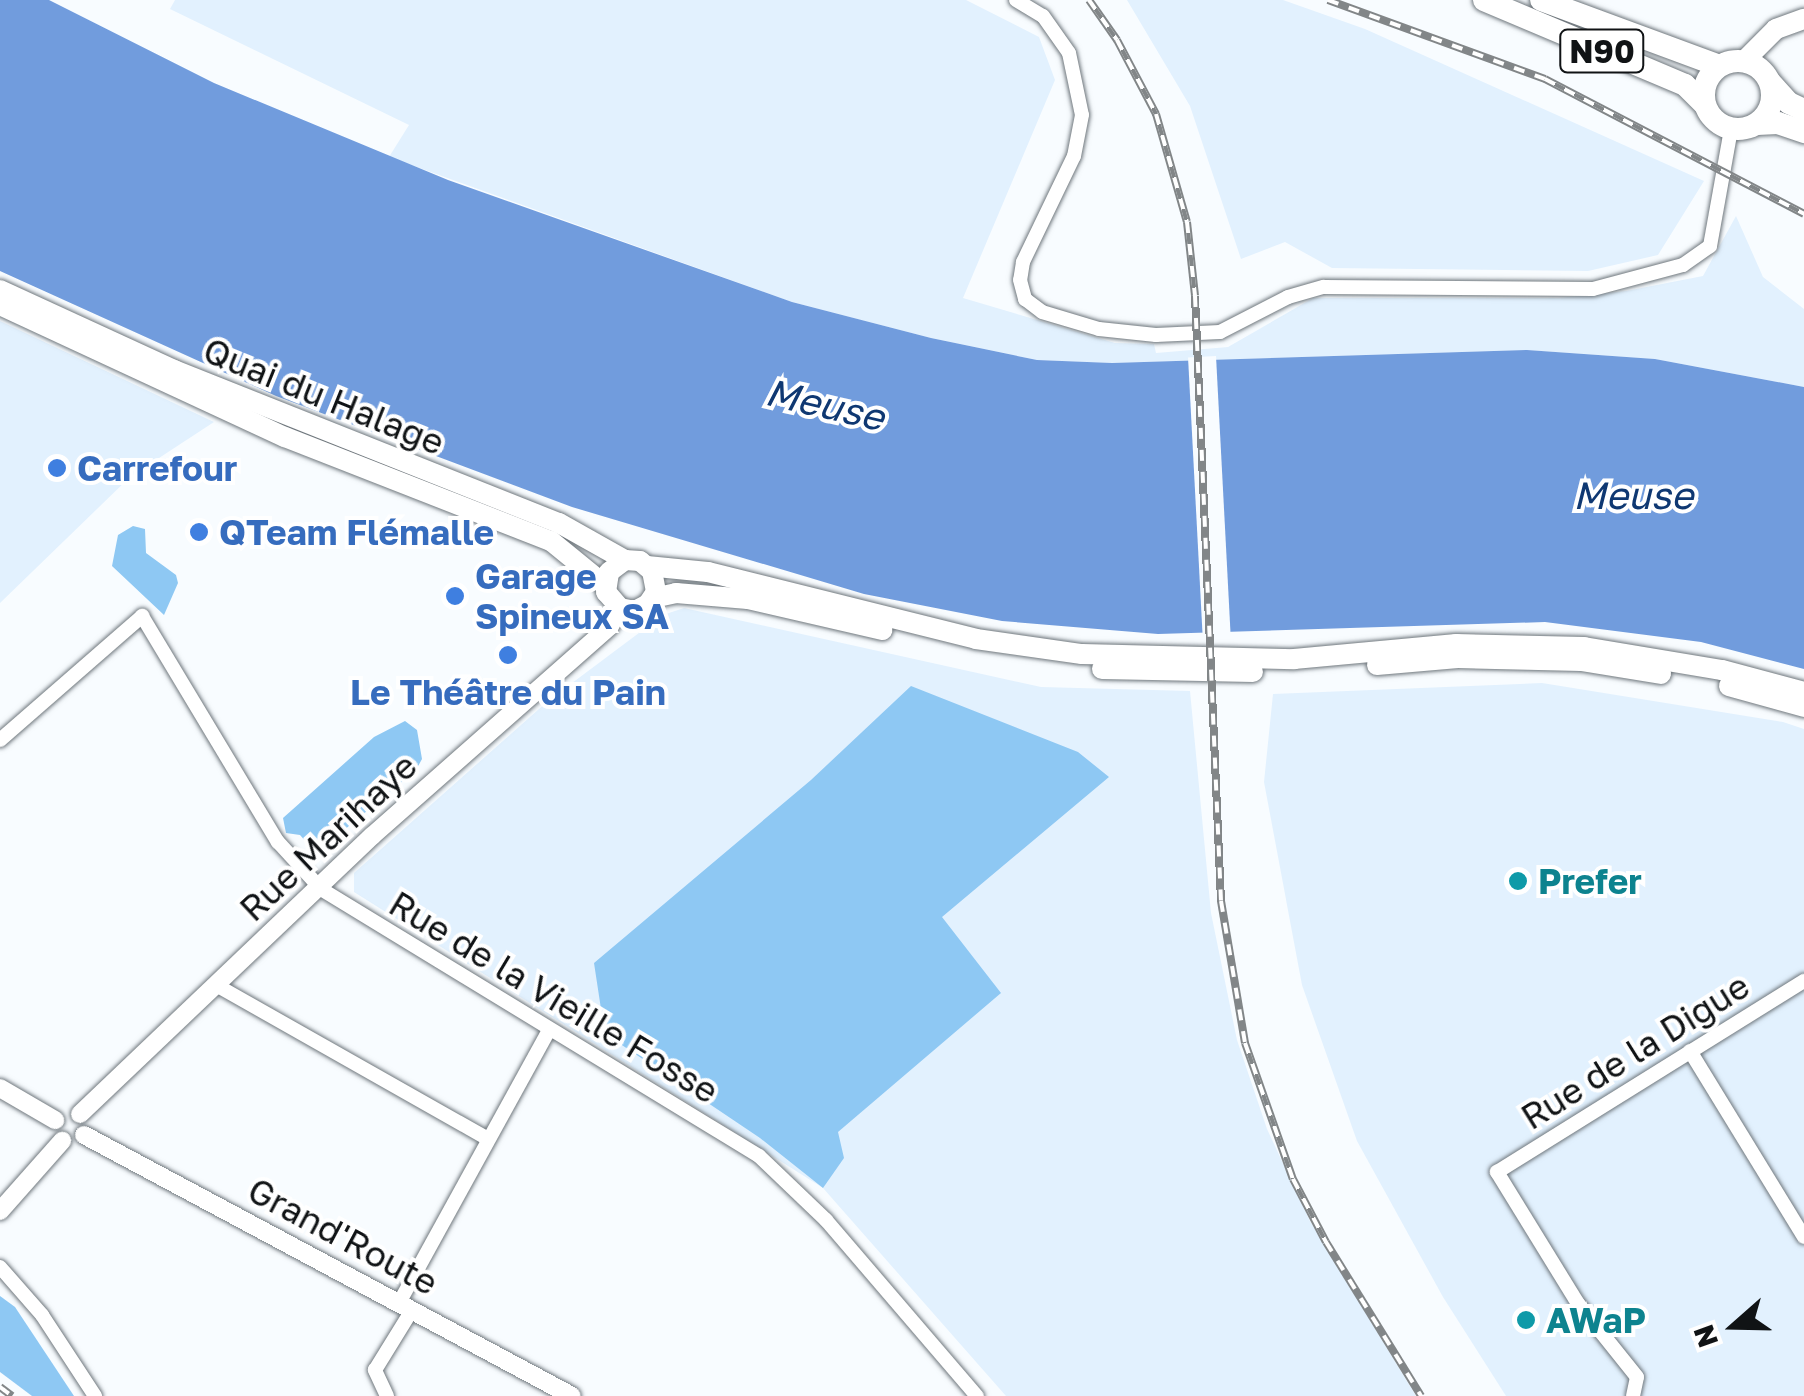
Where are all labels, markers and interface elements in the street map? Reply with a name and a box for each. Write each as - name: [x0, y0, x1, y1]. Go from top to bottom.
- road number: N90: [1557, 24, 1647, 78]
- street label: Quai du Halage: [198, 329, 450, 463]
- water label: Meuse: [761, 368, 889, 440]
- place label: Carrefour: [77, 447, 237, 489]
- marker: Carrefour: [46, 457, 68, 479]
- water label: Meuse: [1573, 472, 1693, 518]
- place label: QTeam Flémalle: [219, 511, 494, 553]
- marker: QTeam Flémalle: [188, 521, 210, 543]
- place label: Garage Spineux SA: [475, 555, 669, 637]
- marker: Garage Spineux SA: [444, 585, 466, 607]
- marker: Le Théâtre du Pain: [497, 644, 519, 666]
- place label: Le Théâtre du Pain: [350, 671, 666, 713]
- street label: Rue Marihaye: [231, 745, 425, 929]
- place label: Prefer: [1538, 860, 1642, 902]
- marker: Prefer: [1507, 870, 1529, 892]
- street label: Rue de la Vieille Fosse: [382, 882, 726, 1112]
- street label: Rue de la Digue: [1513, 964, 1757, 1138]
- street label: Grand'Route: [241, 1169, 445, 1303]
- north arrow: [1684, 1276, 1784, 1376]
- place label: AWaP: [1546, 1299, 1646, 1341]
- marker: AWaP: [1515, 1309, 1537, 1331]
- text: N: [1686, 1321, 1724, 1352]

